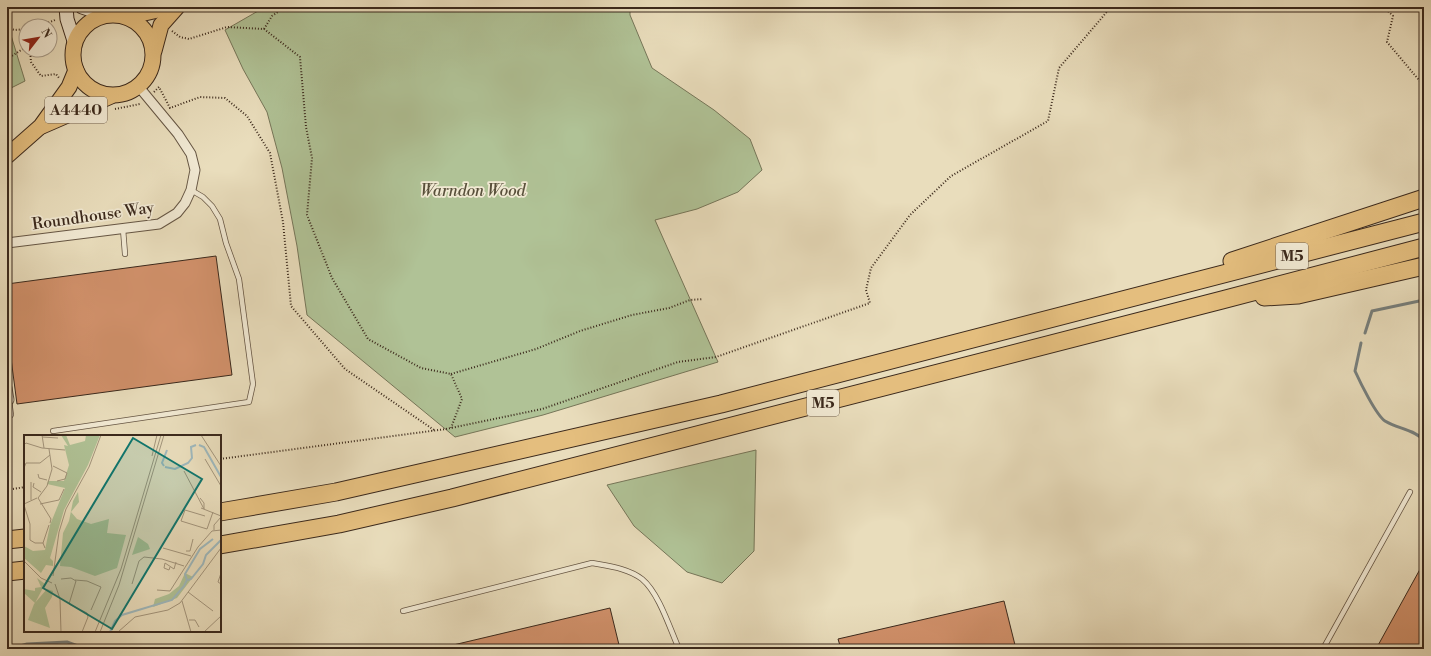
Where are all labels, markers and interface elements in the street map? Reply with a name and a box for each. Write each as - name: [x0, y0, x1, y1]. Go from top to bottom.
- north arrow: [18, 18, 58, 58]
- text: N: [37, 26, 54, 41]
- road number: A4440: [45, 97, 107, 123]
- park label: Warndon Wood: [420, 181, 527, 201]
- street label: Roundhouse Way: [31, 198, 155, 234]
- road number: M5: [1276, 243, 1308, 269]
- road number: M5: [807, 390, 839, 416]
- inset map: [24, 435, 221, 632]

